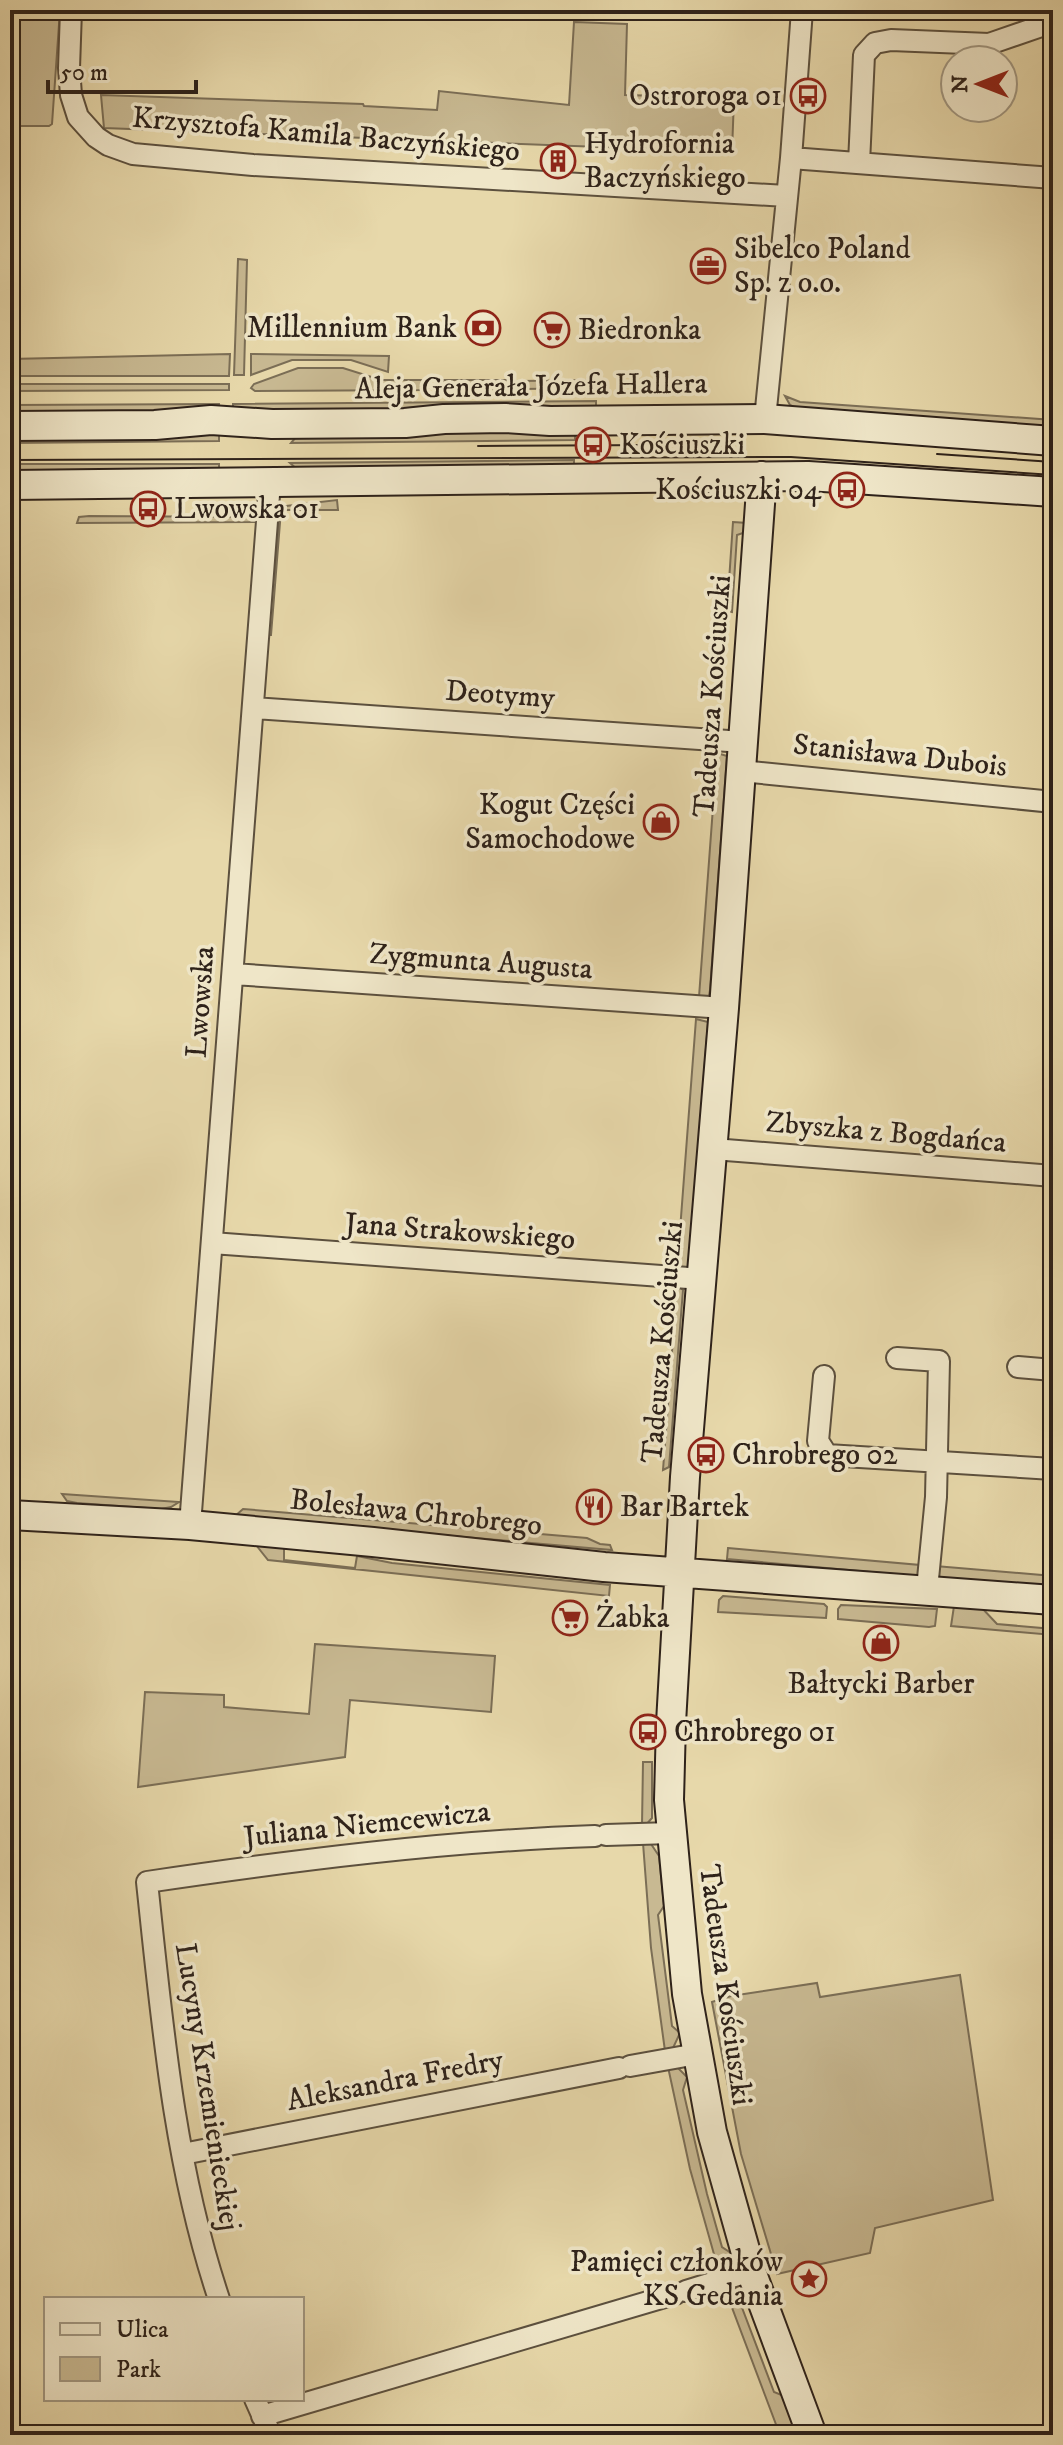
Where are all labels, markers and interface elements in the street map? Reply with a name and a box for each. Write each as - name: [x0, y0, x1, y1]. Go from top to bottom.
- scale bar: [48, 44, 196, 94]
- north arrow: [939, 44, 1019, 124]
- text: 50 m: [60, 58, 108, 88]
- text: N: [947, 75, 974, 93]
- bus stop icon: Ostroroga 01: [789, 77, 827, 115]
- place label: Ostroroga 01: [629, 78, 782, 115]
- street label: Krzysztofa Kamila Baczyńskiego: [131, 100, 521, 170]
- place label: Hydrofornia Baczyńskiego: [584, 126, 746, 197]
- building icon: Hydrofornia Baczyńskiego: [539, 142, 577, 180]
- place label: Sibelco Poland Sp. z o.o.: [734, 231, 910, 302]
- office icon: Sibelco Poland Sp. z o.o.: [689, 247, 727, 285]
- bank icon: Millennium Bank: [464, 309, 502, 347]
- place label: Millennium Bank: [247, 310, 457, 347]
- supermarket icon: Biedronka: [533, 311, 571, 349]
- place label: Biedronka: [578, 312, 701, 349]
- street label: Aleja Generała Józefa Hallera: [354, 365, 708, 409]
- bus stop icon: Kościuszki: [574, 426, 612, 464]
- place label: Kościuszki: [619, 427, 745, 464]
- bus stop icon: Kościuszki 04: [828, 471, 866, 509]
- place label: Kościuszki 04: [655, 472, 822, 509]
- bus stop icon: Lwowska 01: [129, 490, 167, 528]
- place label: Lwowska 01: [174, 491, 319, 528]
- street label: Tadeusza Kościuszki: [686, 574, 740, 818]
- street label: Deotymy: [444, 673, 557, 717]
- street label: Stanisława Dubois: [791, 726, 1009, 786]
- place label: Kogut Części Samochodowe: [465, 787, 635, 858]
- shop icon: Kogut Części Samochodowe: [642, 803, 680, 841]
- street label: Zygmunta Augusta: [368, 936, 594, 988]
- street label: Lwowska: [179, 945, 223, 1059]
- street label: Zbyszka z Bogdańca: [764, 1104, 1008, 1162]
- street label: Jana Strakowskiego: [341, 1205, 576, 1259]
- street label: Tadeusza Kościuszki: [634, 1219, 692, 1465]
- bus stop icon: Chrobrego 02: [687, 1436, 725, 1474]
- place label: Chrobrego 02: [732, 1437, 898, 1474]
- street label: Bolesława Chrobrego: [288, 1481, 544, 1545]
- restaurant icon: Bar Bartek: [575, 1488, 613, 1526]
- place label: Bar Bartek: [620, 1489, 749, 1526]
- supermarket icon: Żabka: [551, 1599, 589, 1637]
- place label: Żabka: [596, 1599, 670, 1637]
- shop icon: Bałtycki Barber: [862, 1624, 900, 1662]
- place label: Bałtycki Barber: [788, 1666, 974, 1703]
- bus stop icon: Chrobrego 01: [629, 1713, 667, 1751]
- place label: Chrobrego 01: [674, 1714, 836, 1751]
- street label: Juliana Niemcewicza: [239, 1794, 492, 1857]
- street label: Tadeusza Kościuszki: [690, 1862, 760, 2108]
- street label: Lucyny Krzemienieckiej: [166, 1941, 248, 2233]
- street label: Aleksandra Fredry: [284, 2042, 507, 2120]
- place label: Pamięci członków KS Gedania: [570, 2244, 783, 2315]
- place icon: Pamięci członków KS Gedania: [790, 2260, 828, 2298]
- legend: [44, 2297, 304, 2401]
- text: Ulica: [116, 2315, 169, 2345]
- text: Park: [116, 2355, 161, 2385]

